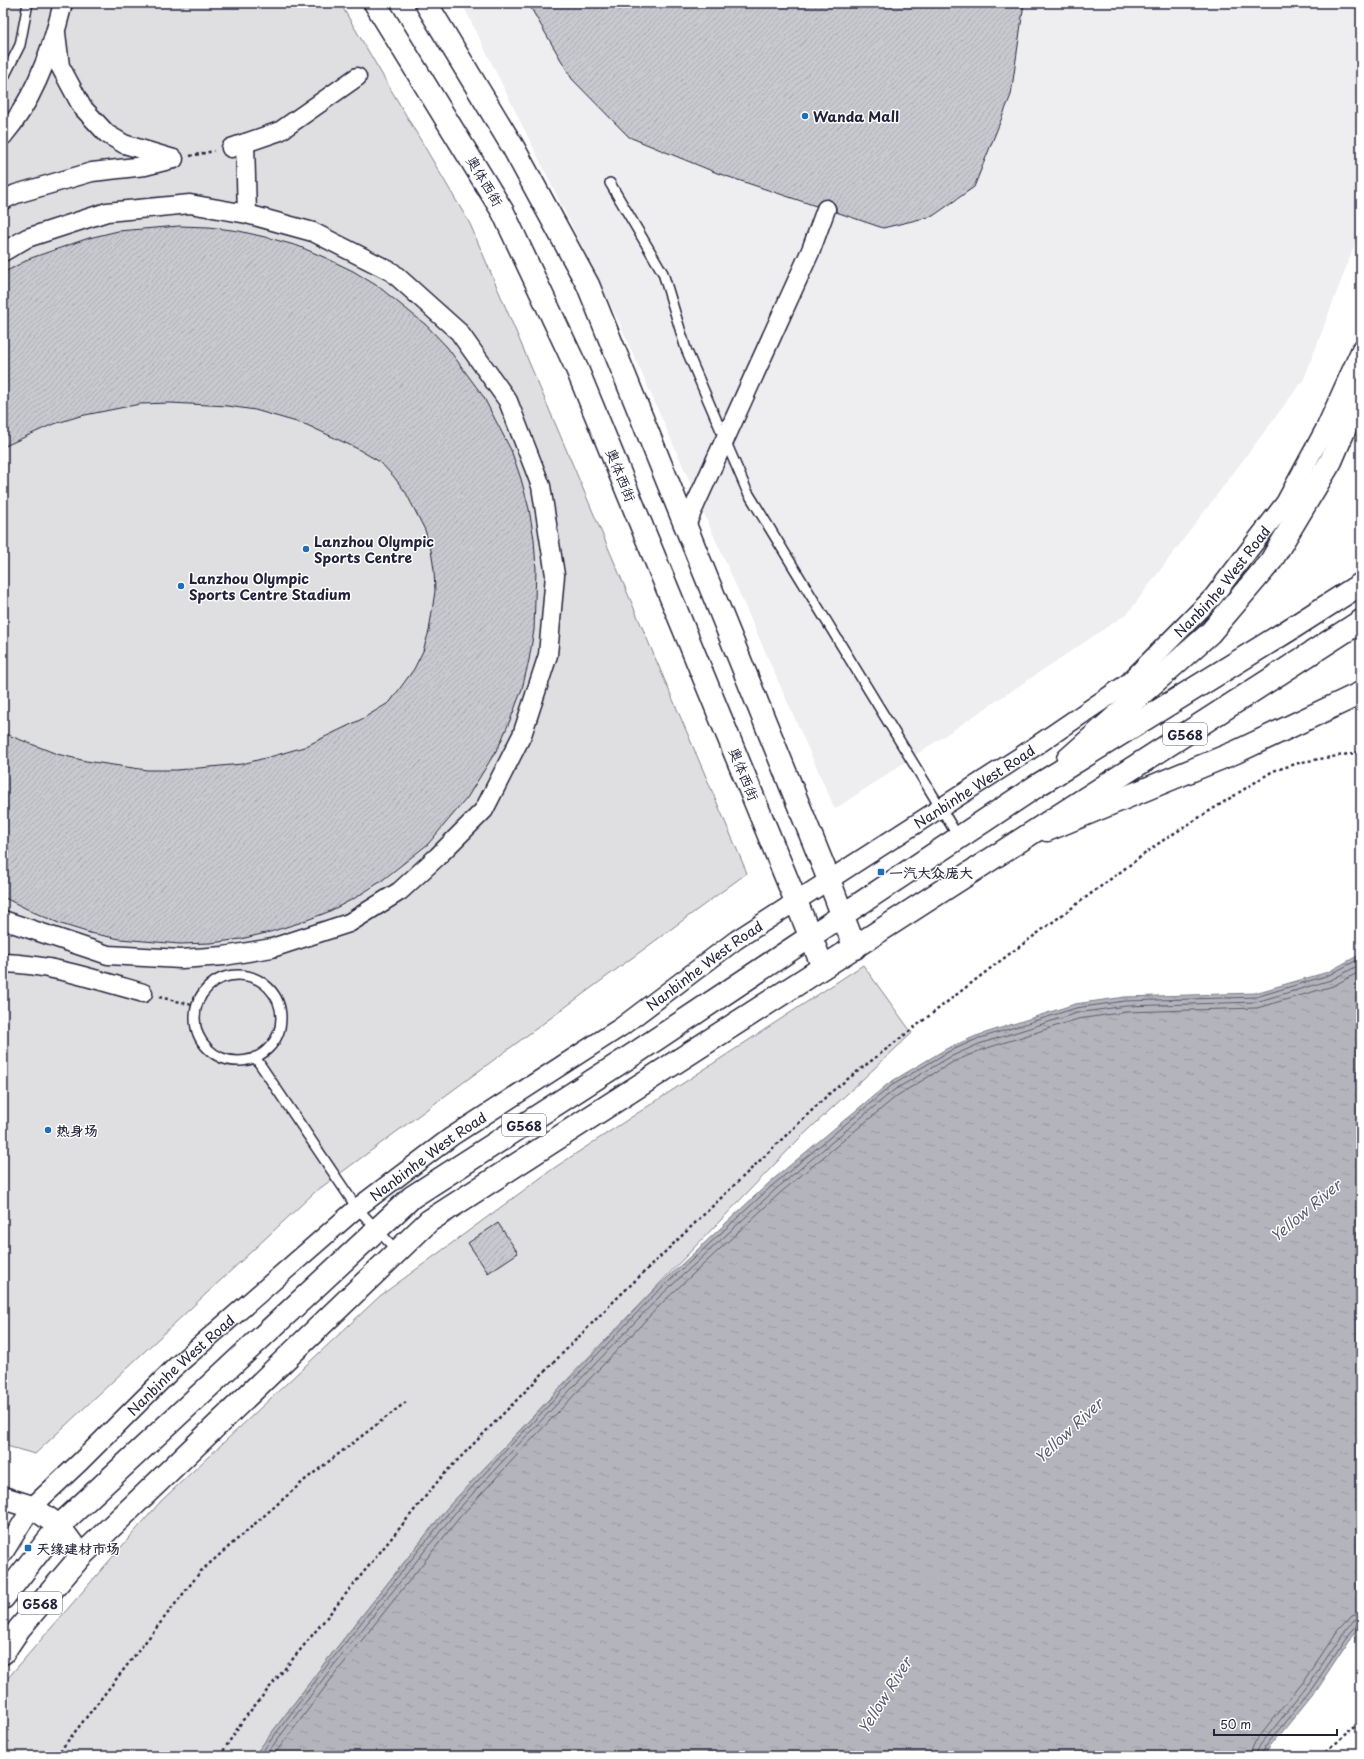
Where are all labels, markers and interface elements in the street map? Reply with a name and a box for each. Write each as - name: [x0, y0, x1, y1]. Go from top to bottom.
- place label: Wanda Mall: [813, 106, 899, 127]
- marker: Wanda Mall: [800, 111, 810, 121]
- street label: 奥体西街: [462, 152, 508, 210]
- street label: 奥体西街: [601, 445, 641, 505]
- street label: Nanbinhe West Road: [1169, 521, 1275, 642]
- place label: Lanzhou Olympic Sports Centre: [314, 531, 434, 568]
- marker: Lanzhou Olympic Sports Centre: [301, 544, 311, 554]
- place label: Lanzhou Olympic Sports Centre Stadium: [189, 568, 351, 605]
- marker: Lanzhou Olympic Sports Centre Stadium: [176, 581, 186, 591]
- road number: G568: [1163, 723, 1207, 745]
- street label: Nanbinhe West Road: [910, 739, 1039, 833]
- street label: 奥体西街: [724, 744, 764, 804]
- place label: 一汽大众庞大: [889, 862, 973, 883]
- marker: 一汽大众庞大: [876, 867, 886, 877]
- street label: Nanbinhe West Road: [642, 915, 766, 1015]
- street label: Nanbinhe West Road: [365, 1106, 490, 1206]
- road number: G568: [502, 1114, 546, 1136]
- place label: 热身场: [56, 1120, 98, 1141]
- marker: 热身场: [43, 1125, 53, 1135]
- water label: Yellow River: [1265, 1172, 1347, 1247]
- street label: Nanbinhe West Road: [122, 1309, 239, 1420]
- water label: Yellow River: [1029, 1391, 1109, 1468]
- place label: 天缘建材市场: [36, 1538, 120, 1559]
- marker: 天缘建材市场: [23, 1543, 33, 1553]
- road number: G568: [18, 1592, 62, 1614]
- water label: Yellow River: [851, 1651, 918, 1738]
- scale bar: [1214, 1711, 1337, 1737]
- text: 50 m: [1220, 1715, 1251, 1733]

